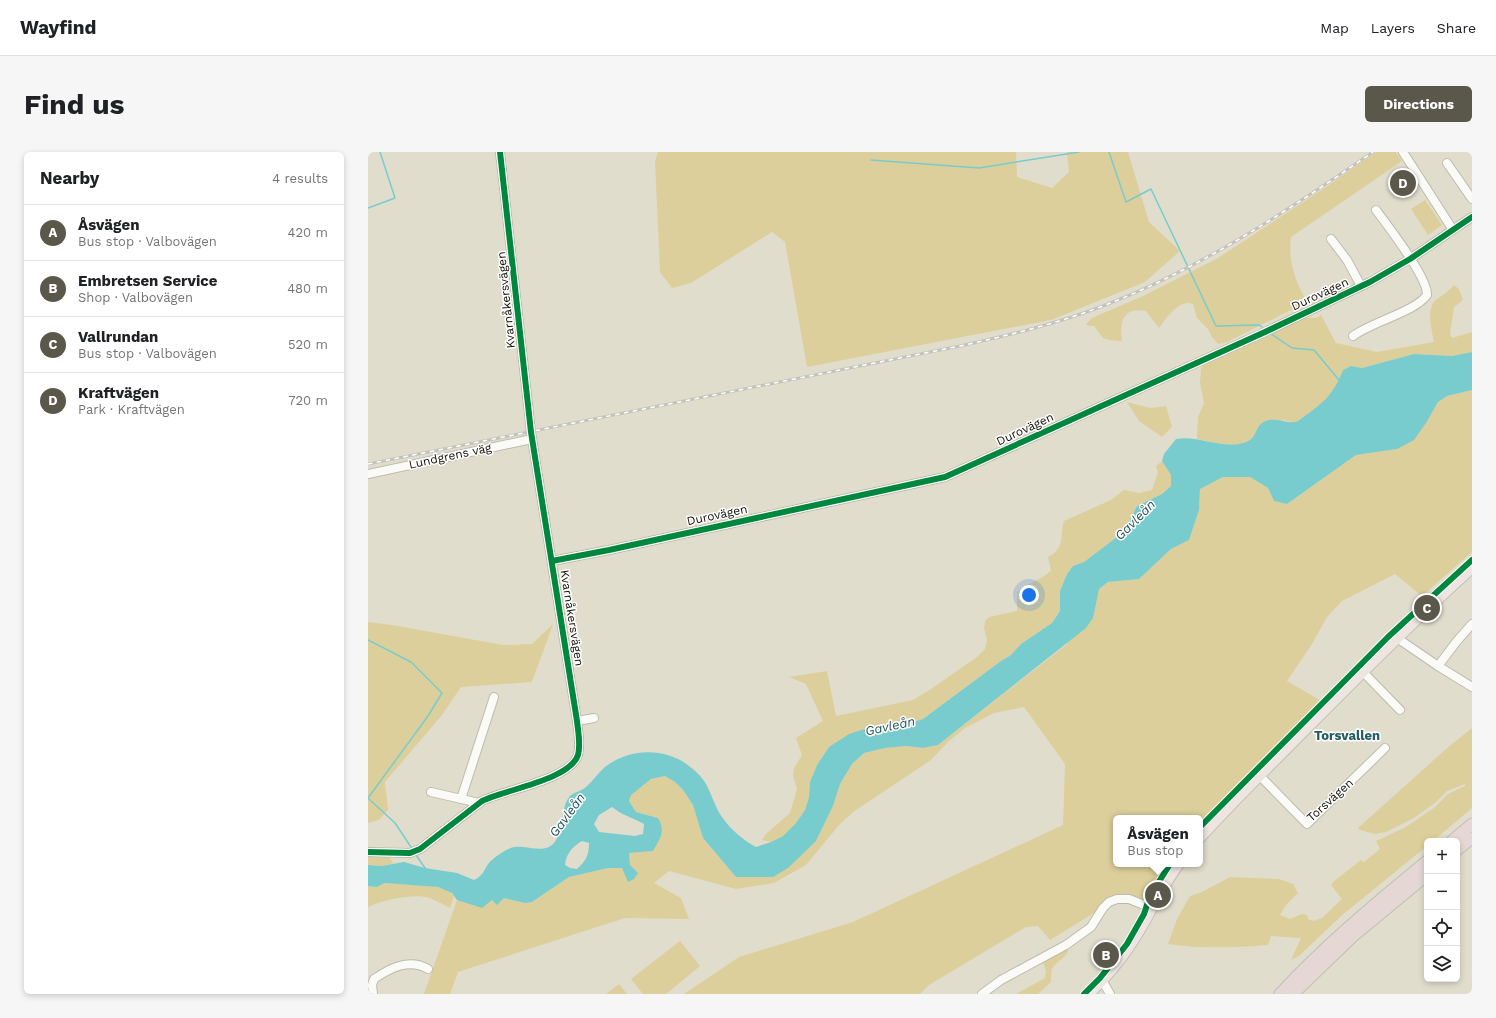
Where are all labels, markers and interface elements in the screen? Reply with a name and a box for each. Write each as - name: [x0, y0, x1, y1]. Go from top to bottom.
- text: Wayfind: [20, 16, 96, 39]
- text: Map: [1320, 20, 1349, 36]
- text: Layers: [1371, 20, 1415, 36]
- text: Share: [1437, 20, 1476, 36]
- button: Directions: [1365, 86, 1472, 122]
- text: Find us: [24, 88, 124, 121]
- text: Nearby: [40, 168, 99, 188]
- pin: D: [1390, 168, 1416, 198]
- text: 4 results: [272, 171, 328, 186]
- text: Åsvägen: [78, 216, 139, 234]
- text: A: [49, 225, 57, 240]
- text: 420 m: [288, 225, 328, 240]
- text: Bus stop · Valbovägen: [78, 234, 217, 249]
- street label: Kvarnåkersvägen: [494, 251, 518, 349]
- text: Embretsen Service: [78, 272, 218, 290]
- street label: Durovägen: [1289, 275, 1351, 313]
- text: B: [49, 281, 57, 296]
- text: 480 m: [287, 281, 328, 296]
- text: Shop · Valbovägen: [78, 290, 193, 305]
- text: Vallrundan: [78, 328, 158, 346]
- text: C: [49, 337, 57, 352]
- text: 520 m: [288, 337, 328, 352]
- text: Bus stop · Valbovägen: [78, 346, 217, 361]
- text: Kraftvägen: [78, 384, 159, 402]
- text: D: [48, 393, 58, 408]
- text: 720 m: [288, 393, 328, 408]
- text: Park · Kraftvägen: [78, 402, 185, 417]
- street label: Durovägen: [994, 410, 1056, 448]
- street label: Lundgrens väg: [407, 440, 493, 472]
- water label: Gavleån: [1112, 497, 1158, 543]
- street label: Durovägen: [685, 502, 749, 528]
- street label: Kvarnåkersvägen: [557, 569, 587, 667]
- your location: [1019, 585, 1039, 605]
- pin: C: [1414, 593, 1440, 623]
- water label: Gavleån: [864, 713, 916, 739]
- district label: Torsvallen: [1314, 728, 1380, 743]
- street label: Torsvägen: [1304, 776, 1356, 824]
- water label: Gavleån: [546, 790, 588, 840]
- popup: [1113, 815, 1203, 867]
- text: Åsvägen: [1127, 825, 1189, 843]
- map controls: [1424, 838, 1460, 982]
- button: +: [1424, 838, 1460, 874]
- text: Bus stop: [1127, 843, 1183, 858]
- button: −: [1424, 874, 1460, 910]
- pin: A: [1145, 880, 1171, 910]
- button: locate: [1424, 910, 1460, 946]
- pin: B: [1093, 940, 1119, 970]
- button: layers: [1424, 946, 1460, 982]

